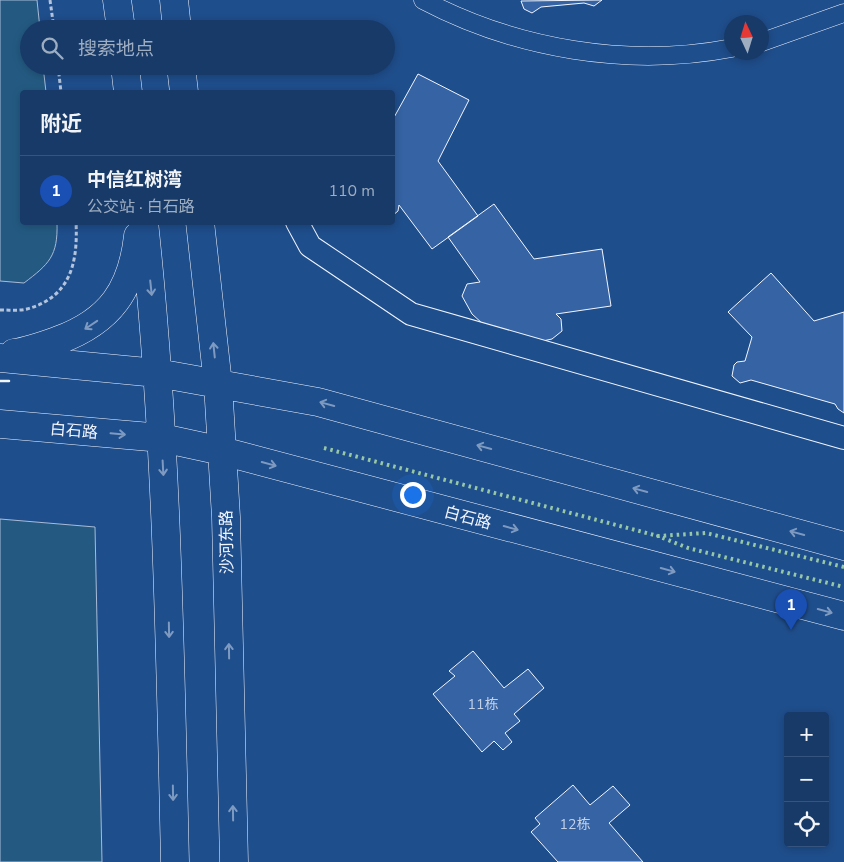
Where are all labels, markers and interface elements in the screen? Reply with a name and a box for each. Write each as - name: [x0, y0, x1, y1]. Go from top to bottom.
- north arrow: [724, 15, 769, 60]
- search box: [20, 20, 395, 75]
- icon: search: [38, 34, 66, 62]
- text: 搜索地点: [78, 36, 154, 62]
- text: 附近: [40, 110, 82, 138]
- text: 中信红树湾: [87, 167, 182, 193]
- text: 1: [51, 180, 61, 202]
- text: 110 m: [328, 180, 375, 202]
- text: 公交站 · 白石路: [87, 196, 195, 218]
- one-way arrow: [146, 280, 156, 296]
- one-way arrow: [84, 320, 98, 330]
- one-way arrow: [210, 343, 219, 359]
- one-way arrow: [319, 399, 335, 409]
- street label: 白石路: [49, 418, 99, 444]
- one-way arrow: [110, 429, 126, 439]
- one-way arrow: [476, 442, 492, 452]
- one-way arrow: [159, 460, 168, 476]
- one-way arrow: [261, 460, 277, 469]
- your location: [400, 482, 426, 508]
- one-way arrow: [633, 485, 649, 495]
- street label: 白石路: [442, 501, 494, 535]
- street label: 沙河东路: [215, 510, 239, 574]
- one-way arrow: [502, 524, 518, 533]
- one-way arrow: [789, 528, 805, 538]
- one-way arrow: [659, 565, 675, 575]
- pin: 1: [775, 589, 807, 630]
- one-way arrow: [816, 607, 832, 617]
- one-way arrow: [165, 622, 174, 638]
- one-way arrow: [224, 643, 234, 660]
- house number: 11栋: [468, 695, 498, 714]
- map controls: [784, 712, 829, 847]
- button: +: [784, 712, 829, 757]
- button: −: [784, 757, 829, 802]
- one-way arrow: [169, 785, 178, 801]
- button: locate: [784, 802, 829, 847]
- one-way arrow: [228, 806, 237, 822]
- house number: 12栋: [560, 815, 590, 834]

